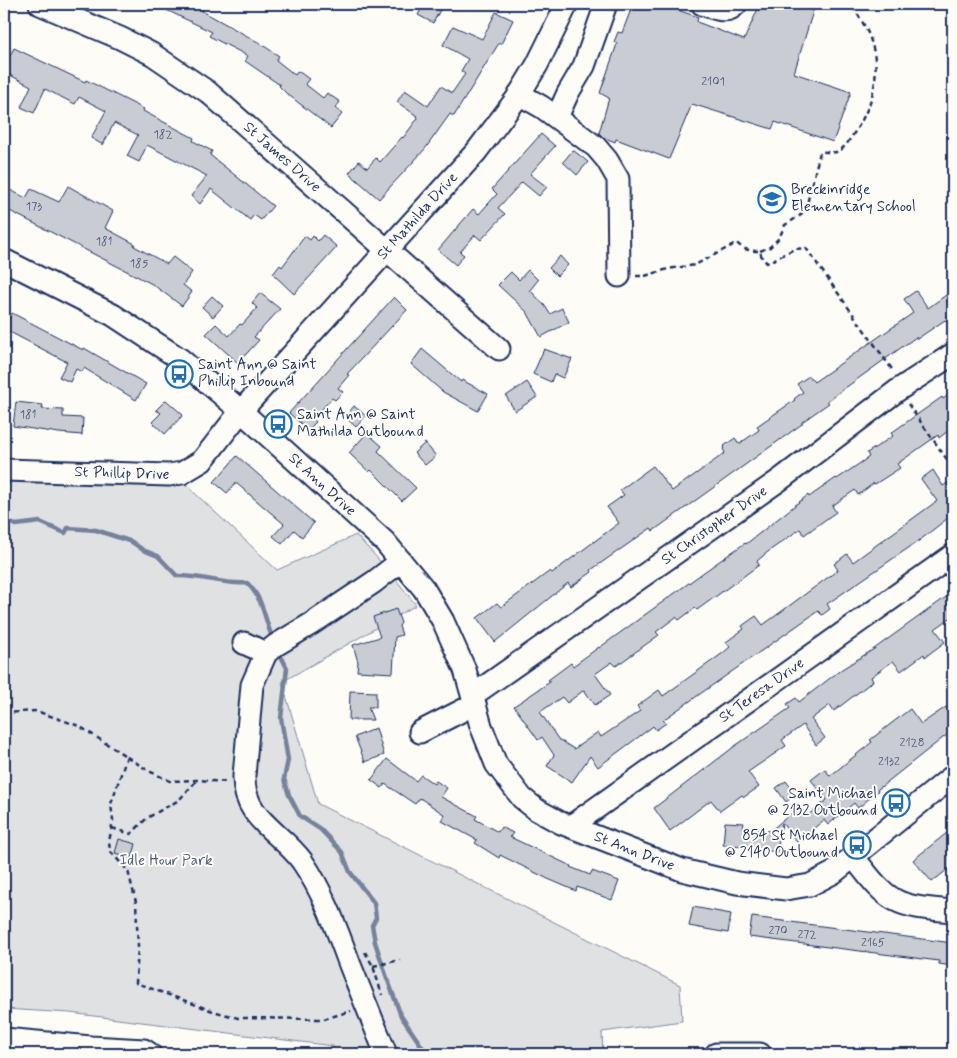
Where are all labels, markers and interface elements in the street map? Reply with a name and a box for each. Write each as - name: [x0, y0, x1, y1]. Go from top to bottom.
- house number: 2101: [701, 74, 725, 90]
- street label: St James Drive: [239, 117, 325, 197]
- house number: 182: [153, 127, 173, 143]
- street label: St Mathilda Drive: [373, 168, 463, 264]
- place label: Breckinridge Elementary School: [791, 180, 916, 217]
- school or university icon: Breckinridge Elementary School: [757, 184, 787, 214]
- house number: 173: [26, 199, 42, 215]
- house number: 181: [96, 234, 112, 250]
- house number: 185: [130, 256, 149, 272]
- place label: Saint Ann @ Saint Phillip Inbound: [198, 355, 317, 392]
- bus stop icon: Saint Ann @ Saint Phillip Inbound: [164, 359, 194, 389]
- place label: Saint Ann @ Saint Mathilda Outbound: [297, 405, 424, 442]
- house number: 181: [20, 407, 36, 423]
- bus stop icon: Saint Ann @ Saint Mathilda Outbound: [263, 409, 293, 439]
- street label: St Ann Drive: [284, 449, 360, 521]
- street label: St Phillip Drive: [74, 462, 170, 485]
- street label: St Christopher Drive: [657, 481, 772, 570]
- street label: St Teresa Drive: [715, 653, 809, 728]
- house number: 2128: [900, 735, 924, 751]
- house number: 2132: [878, 754, 900, 770]
- place label: Saint Michael @ 2132 Outbound: [767, 784, 877, 821]
- bus stop icon: Saint Michael @ 2132 Outbound: [881, 788, 911, 818]
- place label: 854 St Michael @ 2140 Outbound: [725, 826, 838, 863]
- street label: St Ann Drive: [591, 827, 678, 876]
- bus stop icon: 854 St Michael @ 2140 Outbound: [842, 830, 872, 860]
- park label: Idle Hour Park: [119, 851, 213, 871]
- house number: 270: [768, 923, 788, 939]
- house number: 272: [797, 927, 817, 943]
- house number: 2165: [861, 935, 885, 951]

